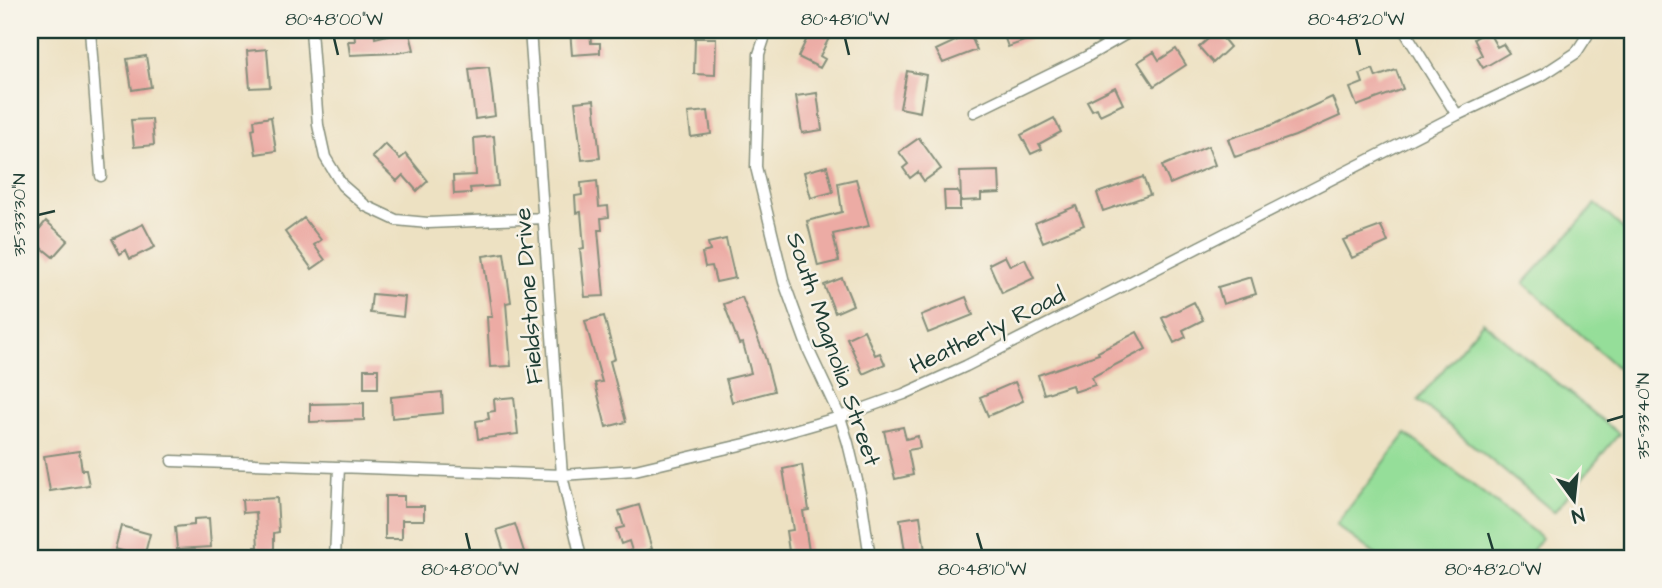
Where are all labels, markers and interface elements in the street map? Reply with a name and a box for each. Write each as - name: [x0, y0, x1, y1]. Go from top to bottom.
- text: 80°48'00"W: [285, 7, 383, 32]
- text: 80°48'10"W: [801, 7, 889, 32]
- text: 80°48'20"W: [1308, 7, 1404, 32]
- text: 35°33'30"N: [7, 173, 32, 257]
- street label: Fieldstone Drive: [506, 206, 552, 385]
- street label: South Magnolia Street: [776, 228, 889, 472]
- street label: Heatherly Road: [904, 279, 1071, 384]
- text: 35°33'40"N: [1631, 373, 1656, 459]
- north arrow: [1540, 466, 1610, 536]
- text: N: [1569, 500, 1587, 530]
- text: 80°48'00"W: [421, 557, 519, 582]
- text: 80°48'10"W: [938, 557, 1026, 582]
- text: 80°48'20"W: [1445, 557, 1541, 582]

